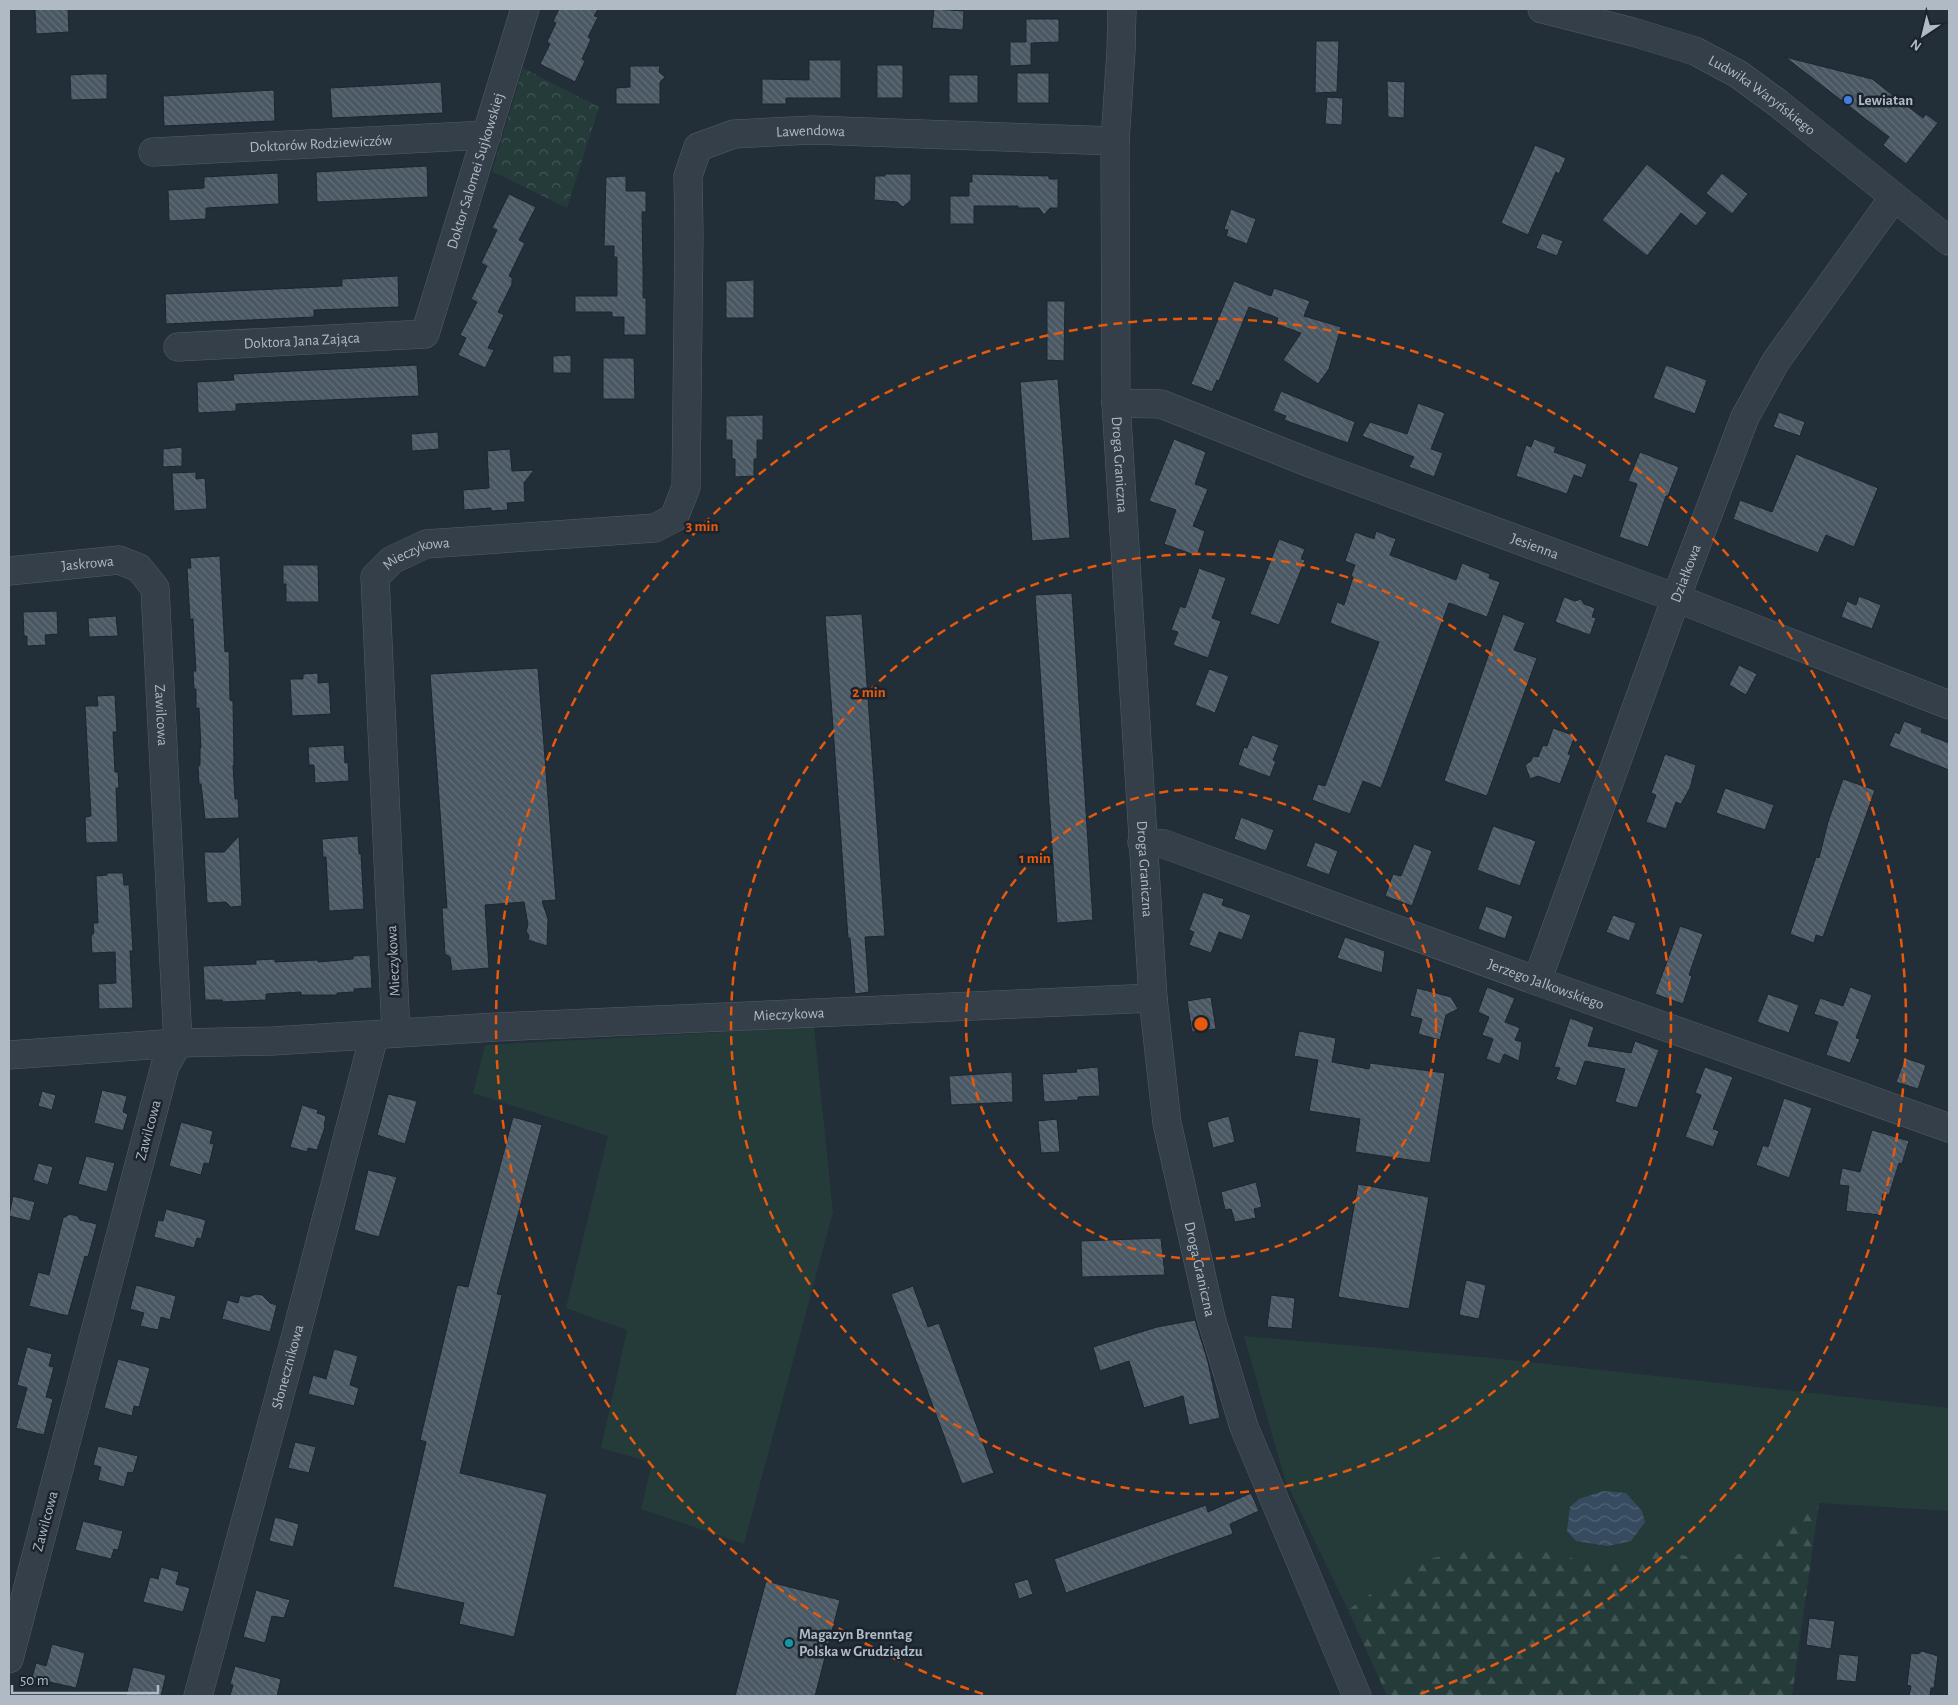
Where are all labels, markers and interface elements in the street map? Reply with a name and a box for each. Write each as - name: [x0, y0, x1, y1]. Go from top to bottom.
- north arrow: [1898, 10, 1948, 60]
- text: N: [1908, 36, 1924, 53]
- street label: Ludwika Waryńskiego: [1706, 53, 1818, 138]
- street label: Doktor Salomei Sujkowskiej: [445, 91, 507, 251]
- place label: Lewiatan: [1858, 93, 1913, 108]
- marker: Lewiatan: [1842, 94, 1854, 106]
- street label: Lawendowa: [776, 123, 846, 140]
- street label: Doktorów Rodziewiczów: [249, 133, 393, 155]
- street label: Doktora Jana Zająca: [243, 330, 360, 352]
- street label: Droga Graniczna: [1109, 416, 1130, 513]
- text: 3 min: [686, 519, 718, 534]
- street label: Jesienna: [1509, 531, 1561, 562]
- street label: Mieczykowa: [380, 535, 450, 573]
- street label: Działkowa: [1668, 542, 1704, 605]
- street label: Jaskrowa: [61, 554, 115, 574]
- street label: Zawilcowa: [152, 684, 170, 747]
- text: 2 min: [852, 685, 886, 700]
- street label: Droga Graniczna: [1134, 820, 1155, 918]
- text: 1 min: [1019, 851, 1051, 866]
- street label: Mieczykowa: [384, 925, 403, 997]
- street label: Jerzego Jalkowskiego: [1486, 957, 1606, 1012]
- street label: Mieczykowa: [753, 1006, 825, 1024]
- centre of rings: [1192, 1015, 1210, 1033]
- street label: Zawilcowa: [133, 1098, 164, 1162]
- street label: Droga Graniczna: [1182, 1220, 1217, 1318]
- street label: Słonecznikowa: [269, 1323, 306, 1411]
- street label: Zawilcowa: [30, 1489, 61, 1553]
- place label: Magazyn Brenntag Polska w Grudziądzu: [799, 1627, 923, 1659]
- marker: Magazyn Brenntag Polska w Grudziądzu: [783, 1637, 795, 1649]
- scale bar: [12, 1662, 159, 1694]
- text: 50 m: [20, 1673, 49, 1688]

